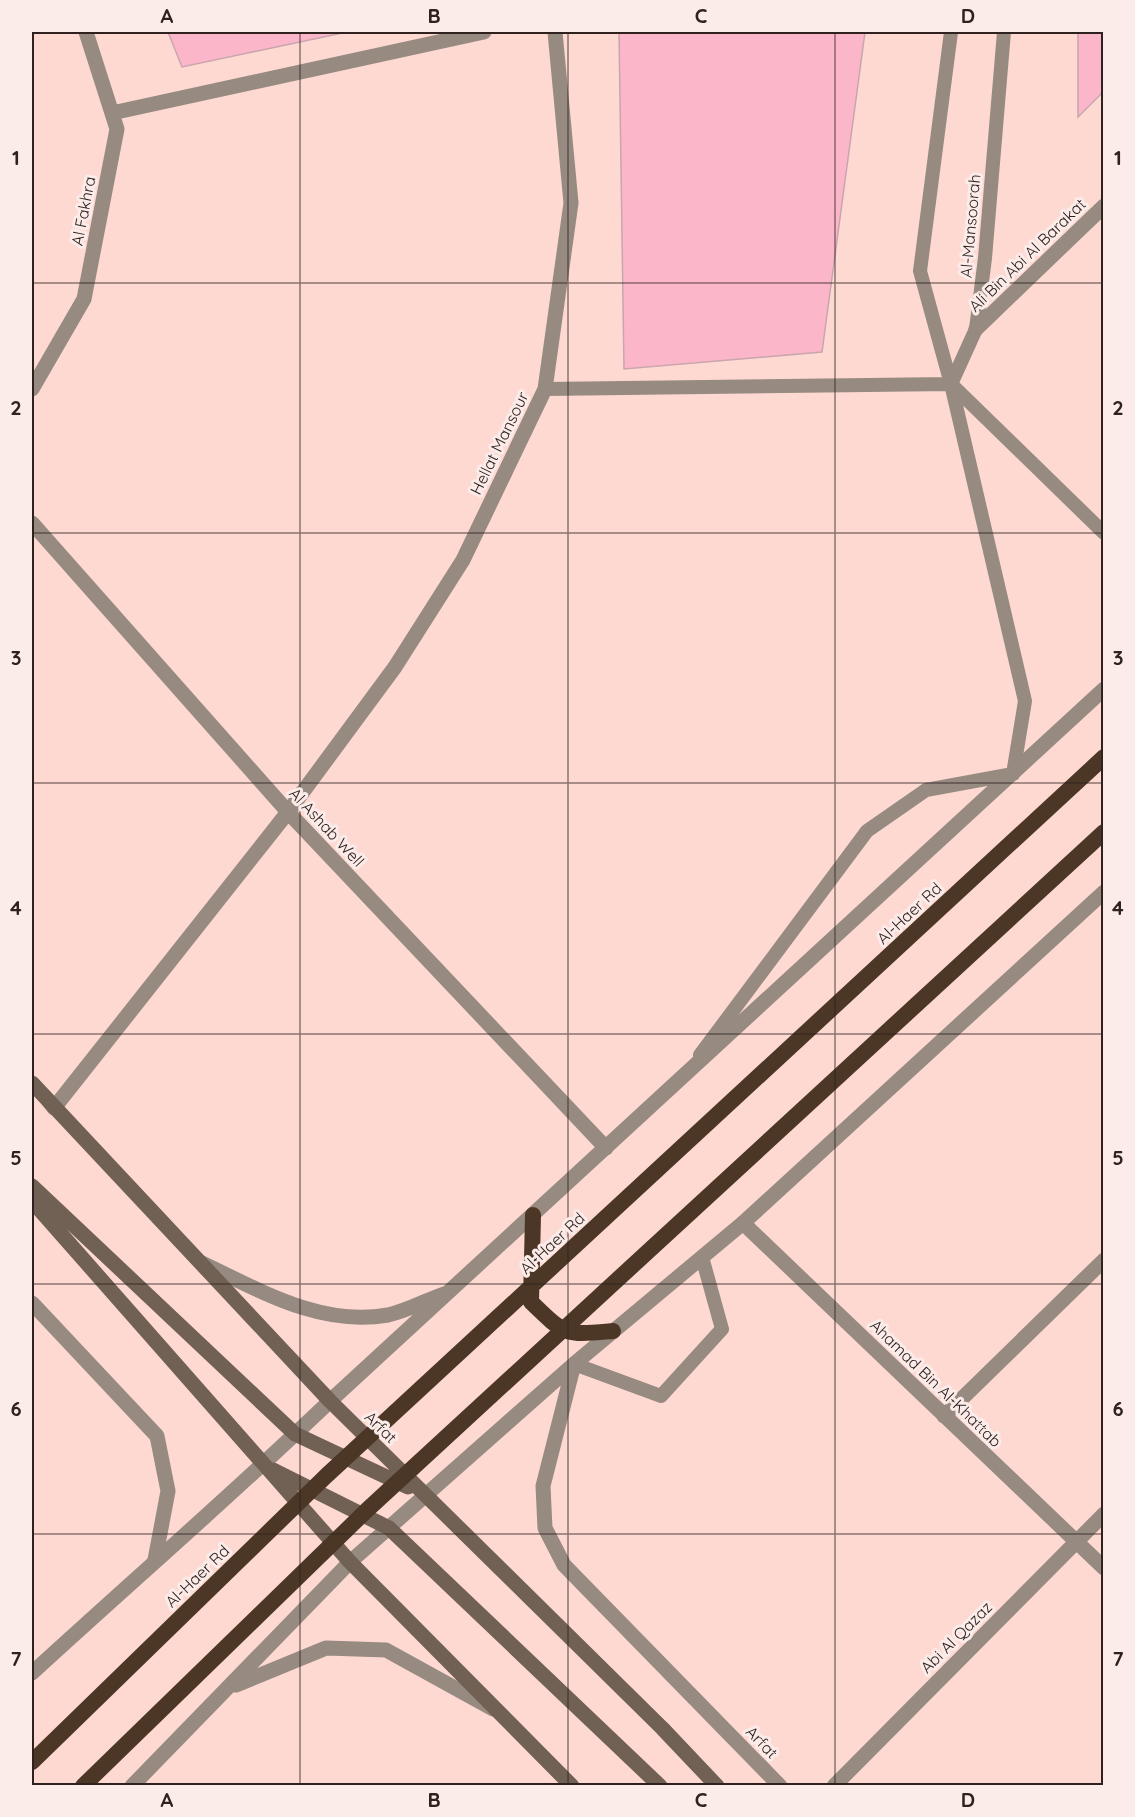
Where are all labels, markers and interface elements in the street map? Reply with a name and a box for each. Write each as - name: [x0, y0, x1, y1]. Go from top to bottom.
- text: A: [161, 3, 174, 28]
- text: B: [427, 3, 441, 28]
- text: C: [695, 3, 708, 28]
- text: D: [961, 3, 975, 28]
- text: 1: [12, 145, 20, 170]
- text: 1: [1114, 145, 1122, 170]
- street label: Al-Mansoorah: [956, 173, 984, 279]
- street label: Al Fakhra: [66, 175, 100, 247]
- street label: Ali Bin Abi Al Barakat: [964, 194, 1090, 316]
- street label: Hellat Mansour: [465, 388, 533, 498]
- text: 2: [10, 395, 22, 420]
- text: 2: [1112, 395, 1124, 420]
- text: 3: [11, 645, 21, 670]
- text: 3: [1113, 645, 1123, 670]
- street label: Al Ashab Well: [285, 783, 369, 871]
- street label: Al-Haer Rd: [872, 878, 946, 948]
- text: 4: [10, 895, 22, 920]
- text: 4: [1112, 895, 1124, 920]
- text: 5: [10, 1145, 22, 1170]
- text: 5: [1112, 1145, 1124, 1170]
- street label: Al-Haer Rd: [515, 1208, 589, 1278]
- street label: Ahamad Bin Al-Khattab: [866, 1315, 1006, 1451]
- text: 6: [10, 1396, 22, 1421]
- text: 6: [1112, 1396, 1124, 1421]
- street label: Arfat: [361, 1407, 401, 1447]
- street label: Al-Haer Rd: [161, 1541, 233, 1611]
- street label: Abi Al Qazaz: [916, 1597, 996, 1677]
- text: 7: [11, 1646, 22, 1671]
- text: 7: [1113, 1646, 1124, 1671]
- street label: Arfat: [742, 1722, 782, 1762]
- text: A: [161, 1787, 174, 1812]
- text: B: [427, 1787, 441, 1812]
- text: C: [695, 1787, 708, 1812]
- text: D: [961, 1787, 975, 1812]

